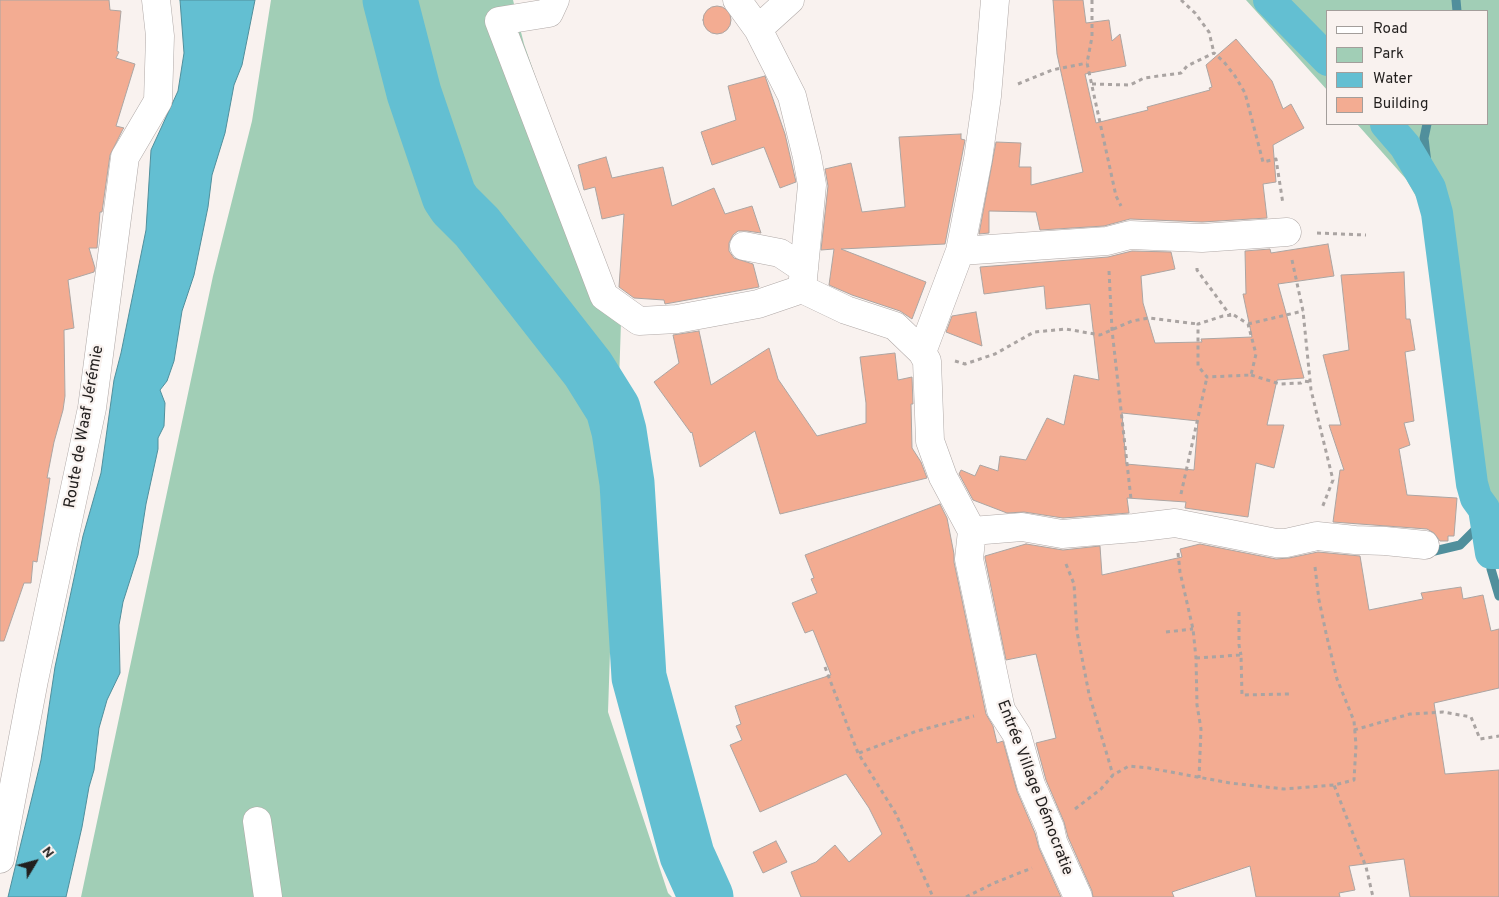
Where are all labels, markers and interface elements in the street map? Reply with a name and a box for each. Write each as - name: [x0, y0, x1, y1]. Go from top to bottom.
- legend: [1326, 10, 1489, 125]
- text: Road: [1373, 20, 1408, 39]
- text: Park: [1373, 45, 1404, 64]
- text: Water: [1373, 70, 1412, 89]
- text: Building: [1373, 95, 1428, 114]
- street label: Route de Waaf Jérémie: [61, 344, 109, 510]
- street label: Entrée Village Démocratie: [992, 698, 1076, 878]
- north arrow: [10, 837, 60, 887]
- text: N: [38, 844, 57, 862]

